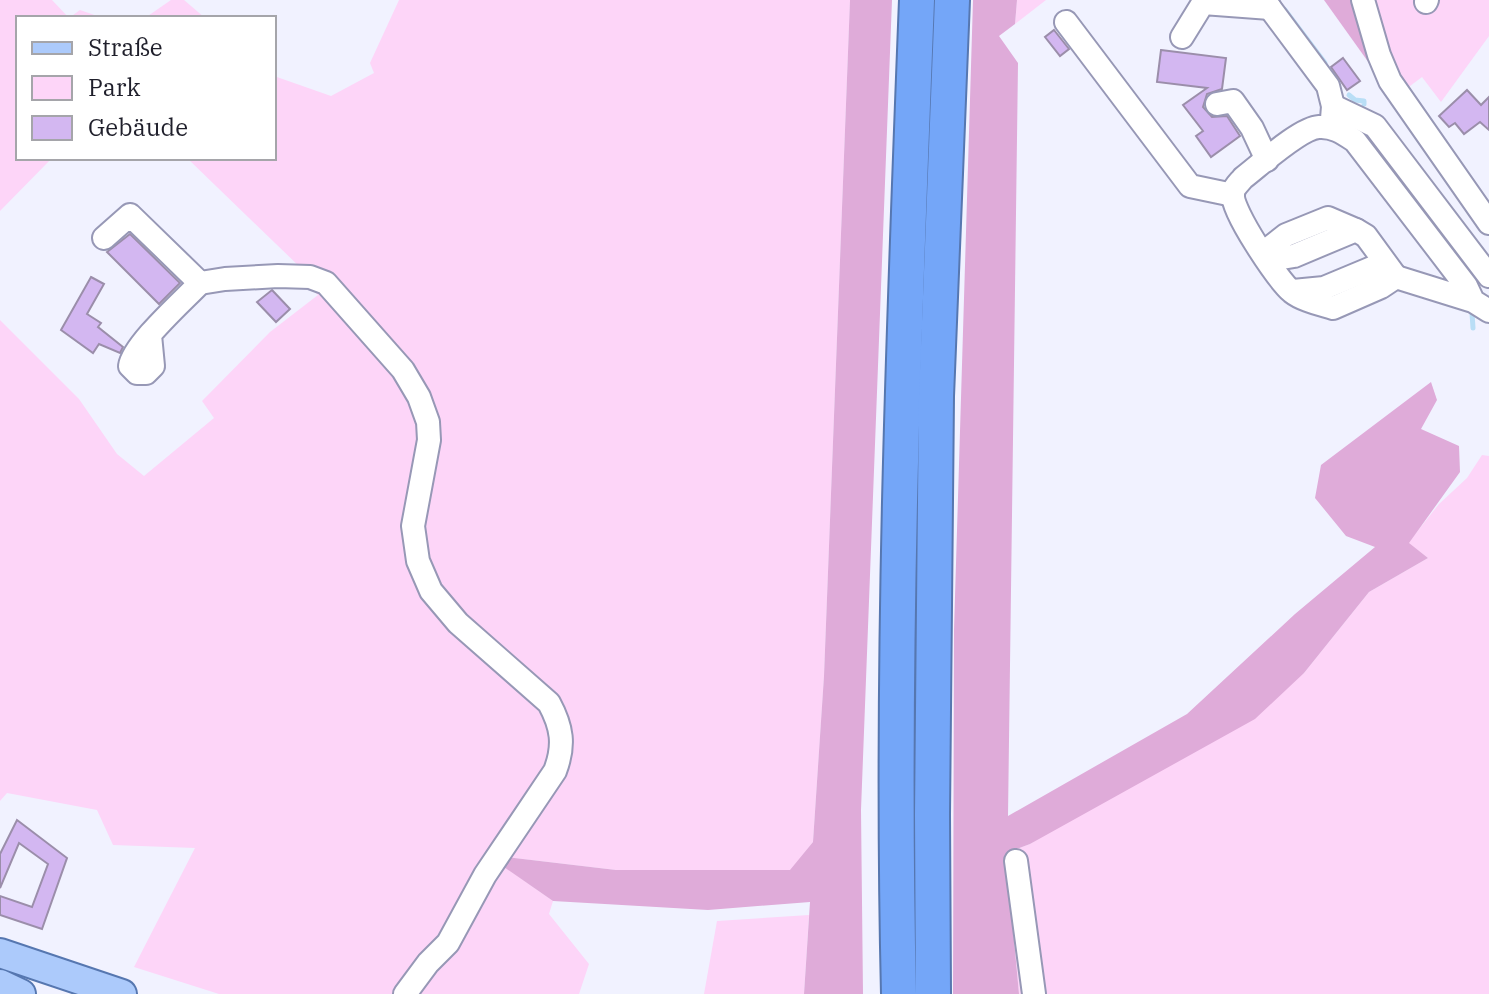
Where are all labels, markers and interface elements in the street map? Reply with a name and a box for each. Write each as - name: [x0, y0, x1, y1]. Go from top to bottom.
- legend: [16, 16, 276, 160]
- text: Straße: [88, 31, 163, 63]
- text: Park: [88, 71, 140, 103]
- text: Gebäude: [88, 111, 188, 143]

